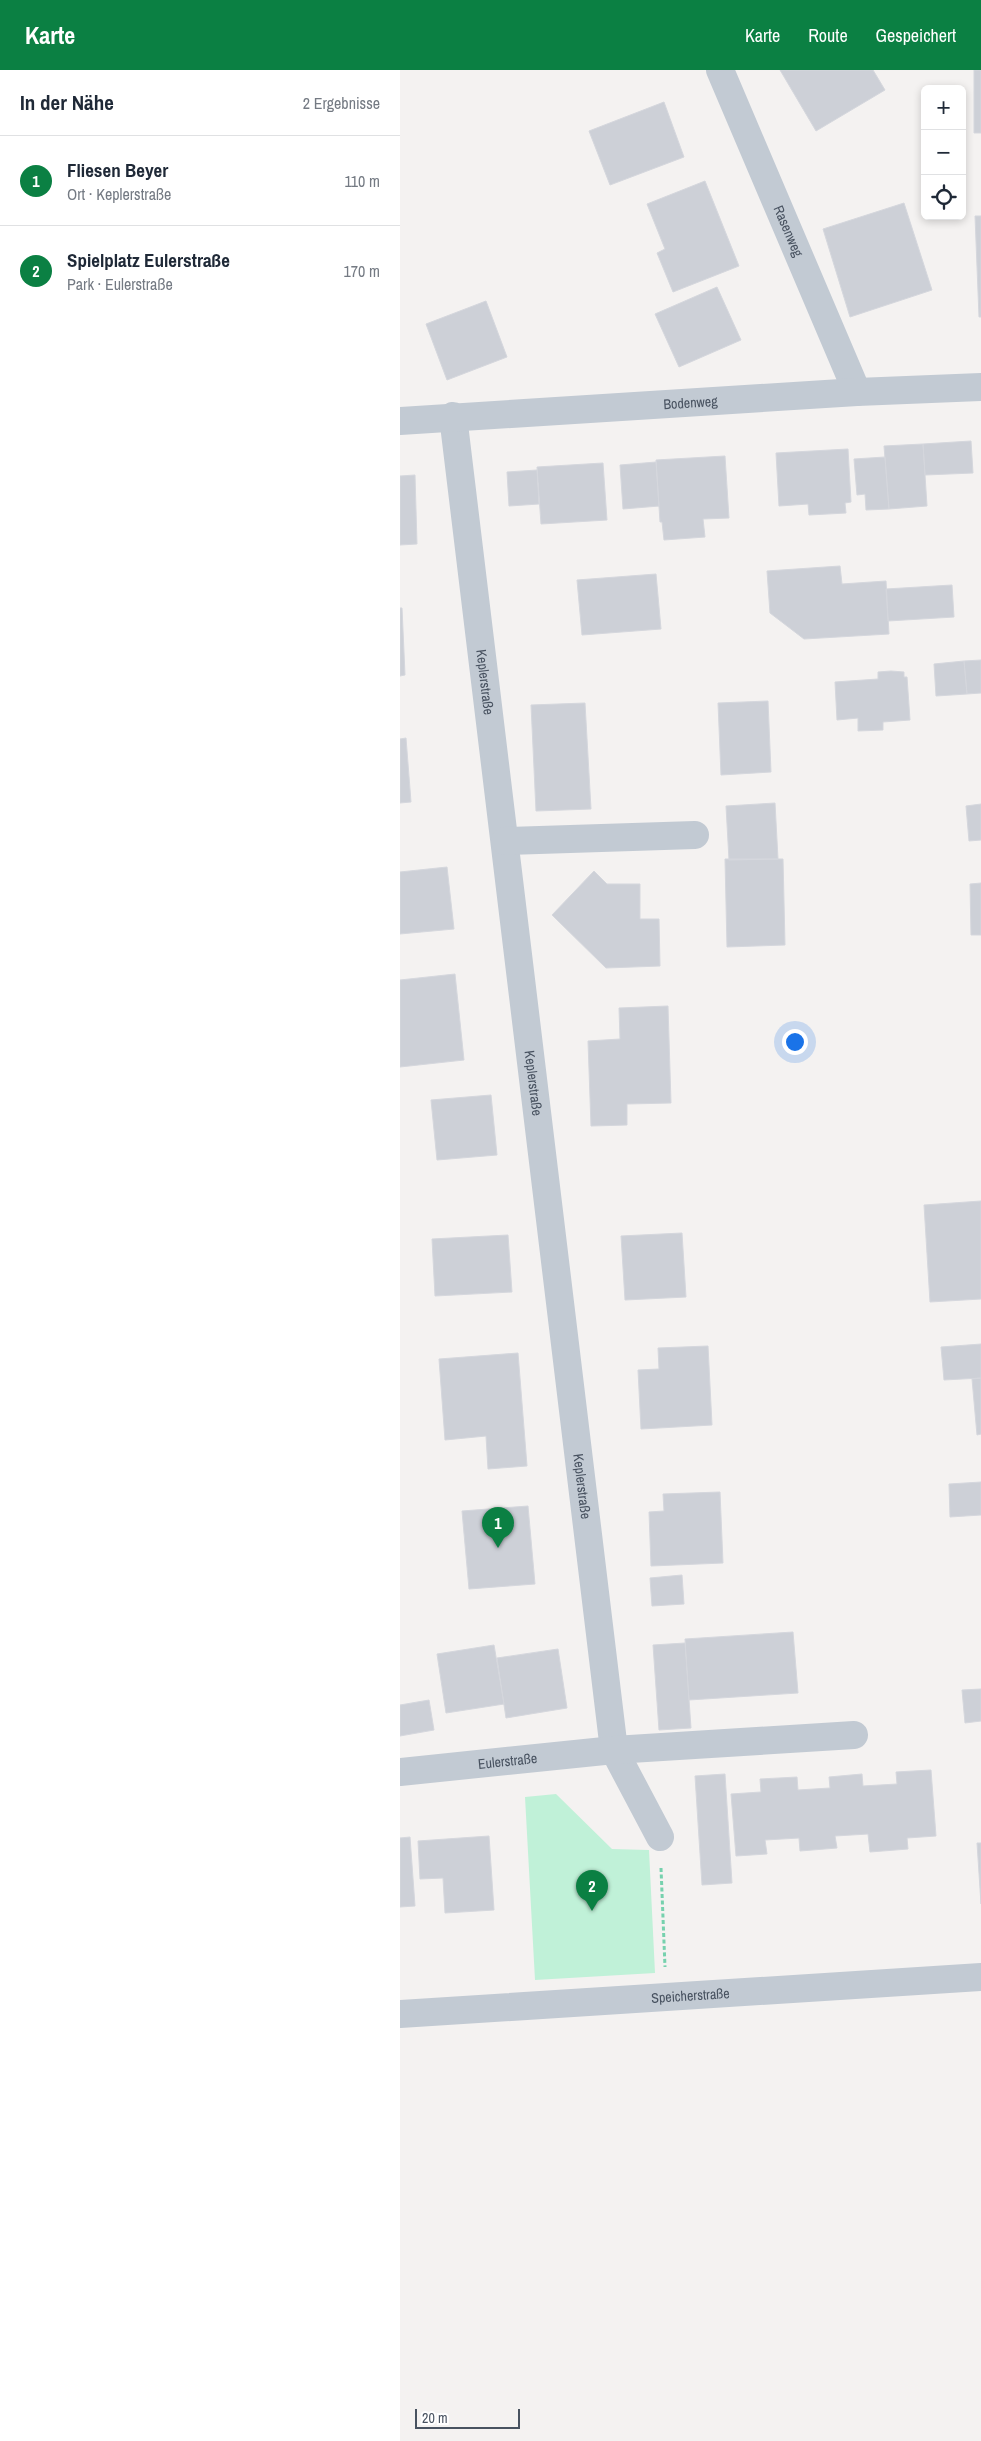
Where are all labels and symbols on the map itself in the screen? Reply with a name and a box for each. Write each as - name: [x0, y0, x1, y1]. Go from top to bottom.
- street label: Rasenweg: [770, 203, 808, 260]
- street label: Bodenweg: [663, 392, 719, 413]
- street label: Keplerstraße: [472, 648, 498, 716]
- your location: [782, 1029, 808, 1055]
- street label: Keplerstraße: [521, 1049, 546, 1117]
- street label: Keplerstraße: [569, 1452, 595, 1520]
- pin: 1: [482, 1507, 514, 1548]
- street label: Eulerstraße: [477, 1749, 538, 1773]
- pin: 2: [576, 1870, 608, 1911]
- street label: Speicherstraße: [651, 1984, 730, 2007]
- scale bar: [415, 2406, 520, 2429]

